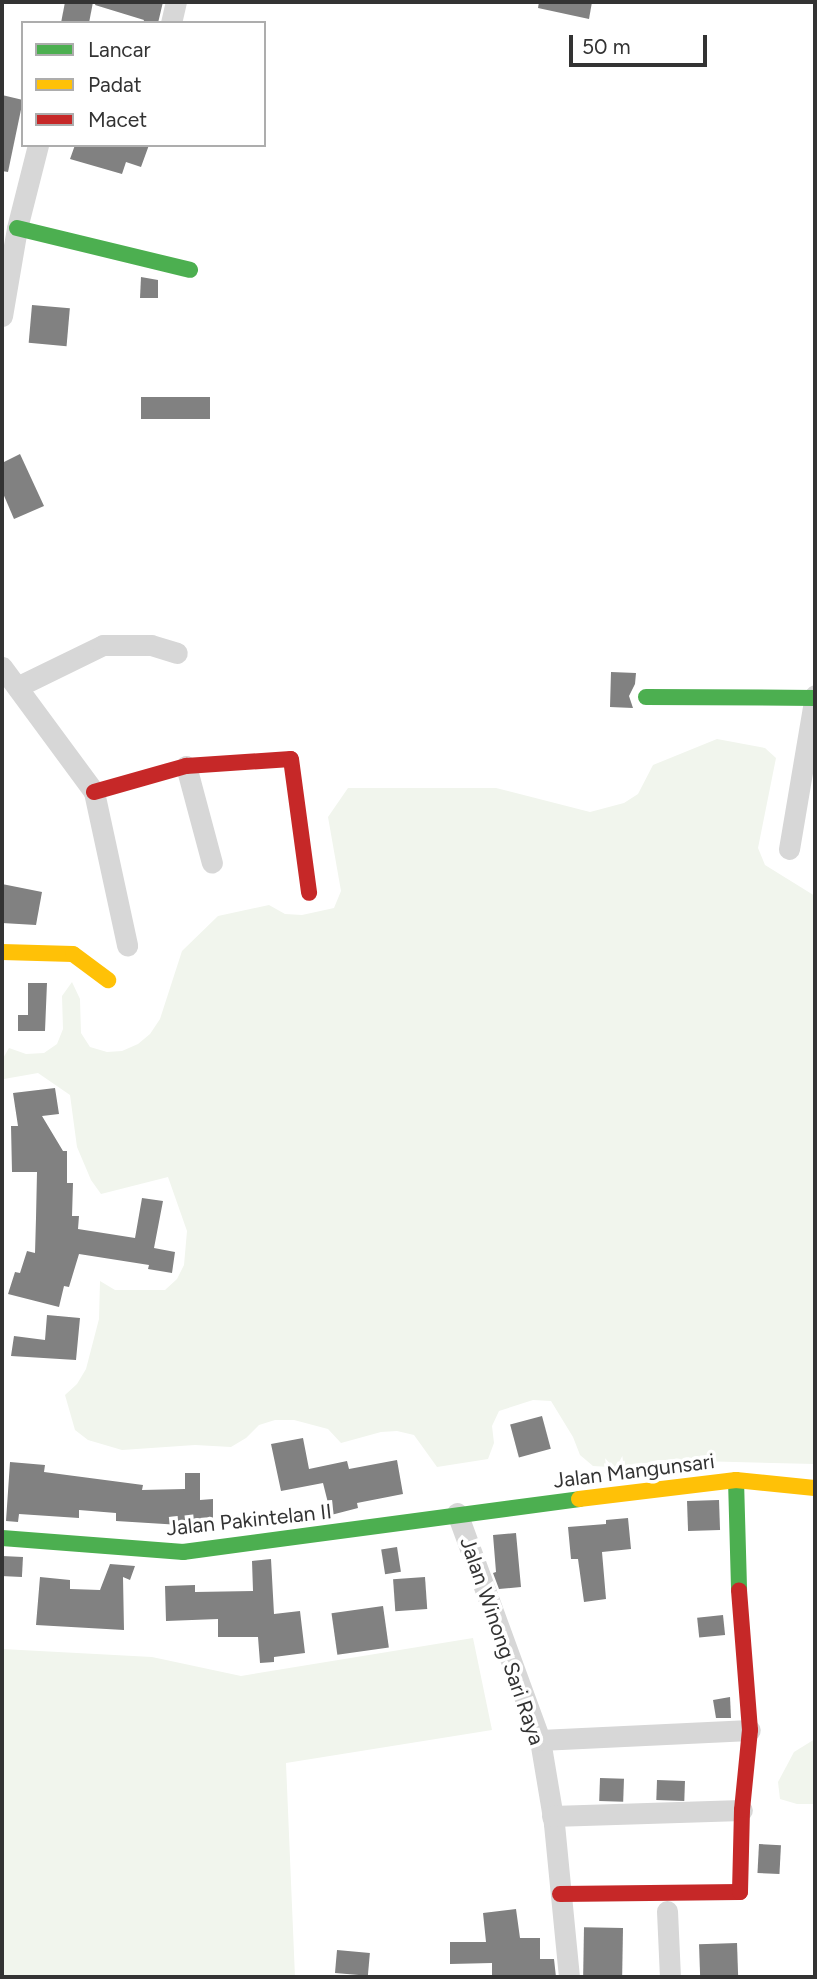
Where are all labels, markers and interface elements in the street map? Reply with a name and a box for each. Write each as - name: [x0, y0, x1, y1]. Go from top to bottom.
- legend: [21, 21, 266, 147]
- scale bar: [572, 21, 710, 65]
- text: 50 m: [582, 34, 631, 59]
- text: Lancar: [88, 37, 151, 62]
- text: Padat: [88, 72, 142, 97]
- text: Macet: [88, 107, 147, 132]
- street label: Jalan Mangunsari: [552, 1449, 716, 1493]
- street label: Jalan Pakintelan II: [165, 1499, 333, 1541]
- street label: Jalan Winong Sari Raya: [455, 1534, 549, 1748]

